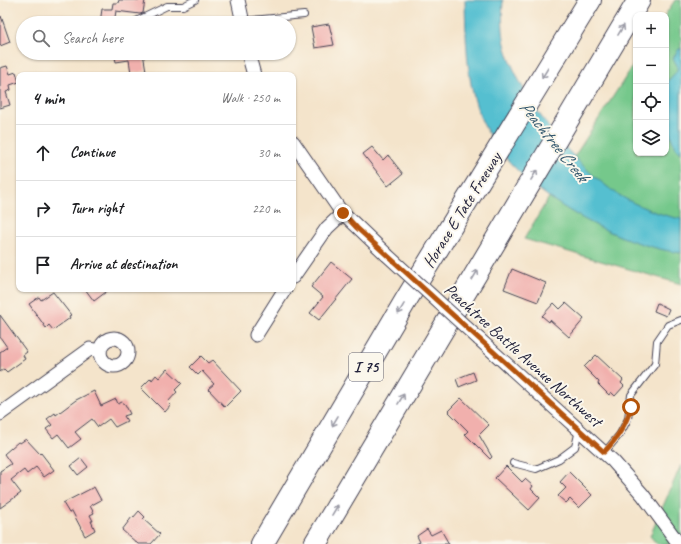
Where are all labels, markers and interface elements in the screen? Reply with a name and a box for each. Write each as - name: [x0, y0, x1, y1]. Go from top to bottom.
- map controls: [633, 12, 669, 156]
- button: +: [633, 12, 669, 48]
- search box: [16, 16, 296, 60]
- one-way arrow: [617, 25, 625, 36]
- icon: search: [30, 27, 52, 49]
- text: Search here: [62, 29, 123, 48]
- button: −: [633, 48, 669, 84]
- one-way arrow: [541, 67, 549, 79]
- button: locate: [633, 84, 669, 120]
- text: 4 min: [32, 88, 65, 109]
- text: Walk · 250 m: [221, 90, 280, 106]
- water label: Peachtree Creek: [515, 96, 595, 188]
- button: layers: [633, 120, 669, 156]
- icon: ahead: [32, 142, 54, 164]
- text: Continue: [70, 143, 115, 162]
- text: 30 m: [258, 145, 280, 161]
- street label: Horace E Tate Freeway: [418, 147, 507, 272]
- one-way arrow: [530, 170, 538, 181]
- icon: right: [32, 198, 54, 220]
- text: Turn right: [70, 199, 123, 218]
- text: 220 m: [252, 201, 280, 217]
- route end: [334, 204, 352, 222]
- icon: arrive: [32, 254, 54, 276]
- text: Arrive at destination: [70, 255, 177, 274]
- one-way arrow: [471, 269, 479, 281]
- street label: Peachtree Battle Avenue Northwest: [440, 279, 608, 433]
- one-way arrow: [397, 303, 405, 314]
- road number: I 75: [349, 353, 383, 381]
- one-way arrow: [397, 394, 405, 405]
- route start: [622, 398, 640, 416]
- one-way arrow: [330, 415, 338, 427]
- one-way arrow: [331, 504, 339, 516]

